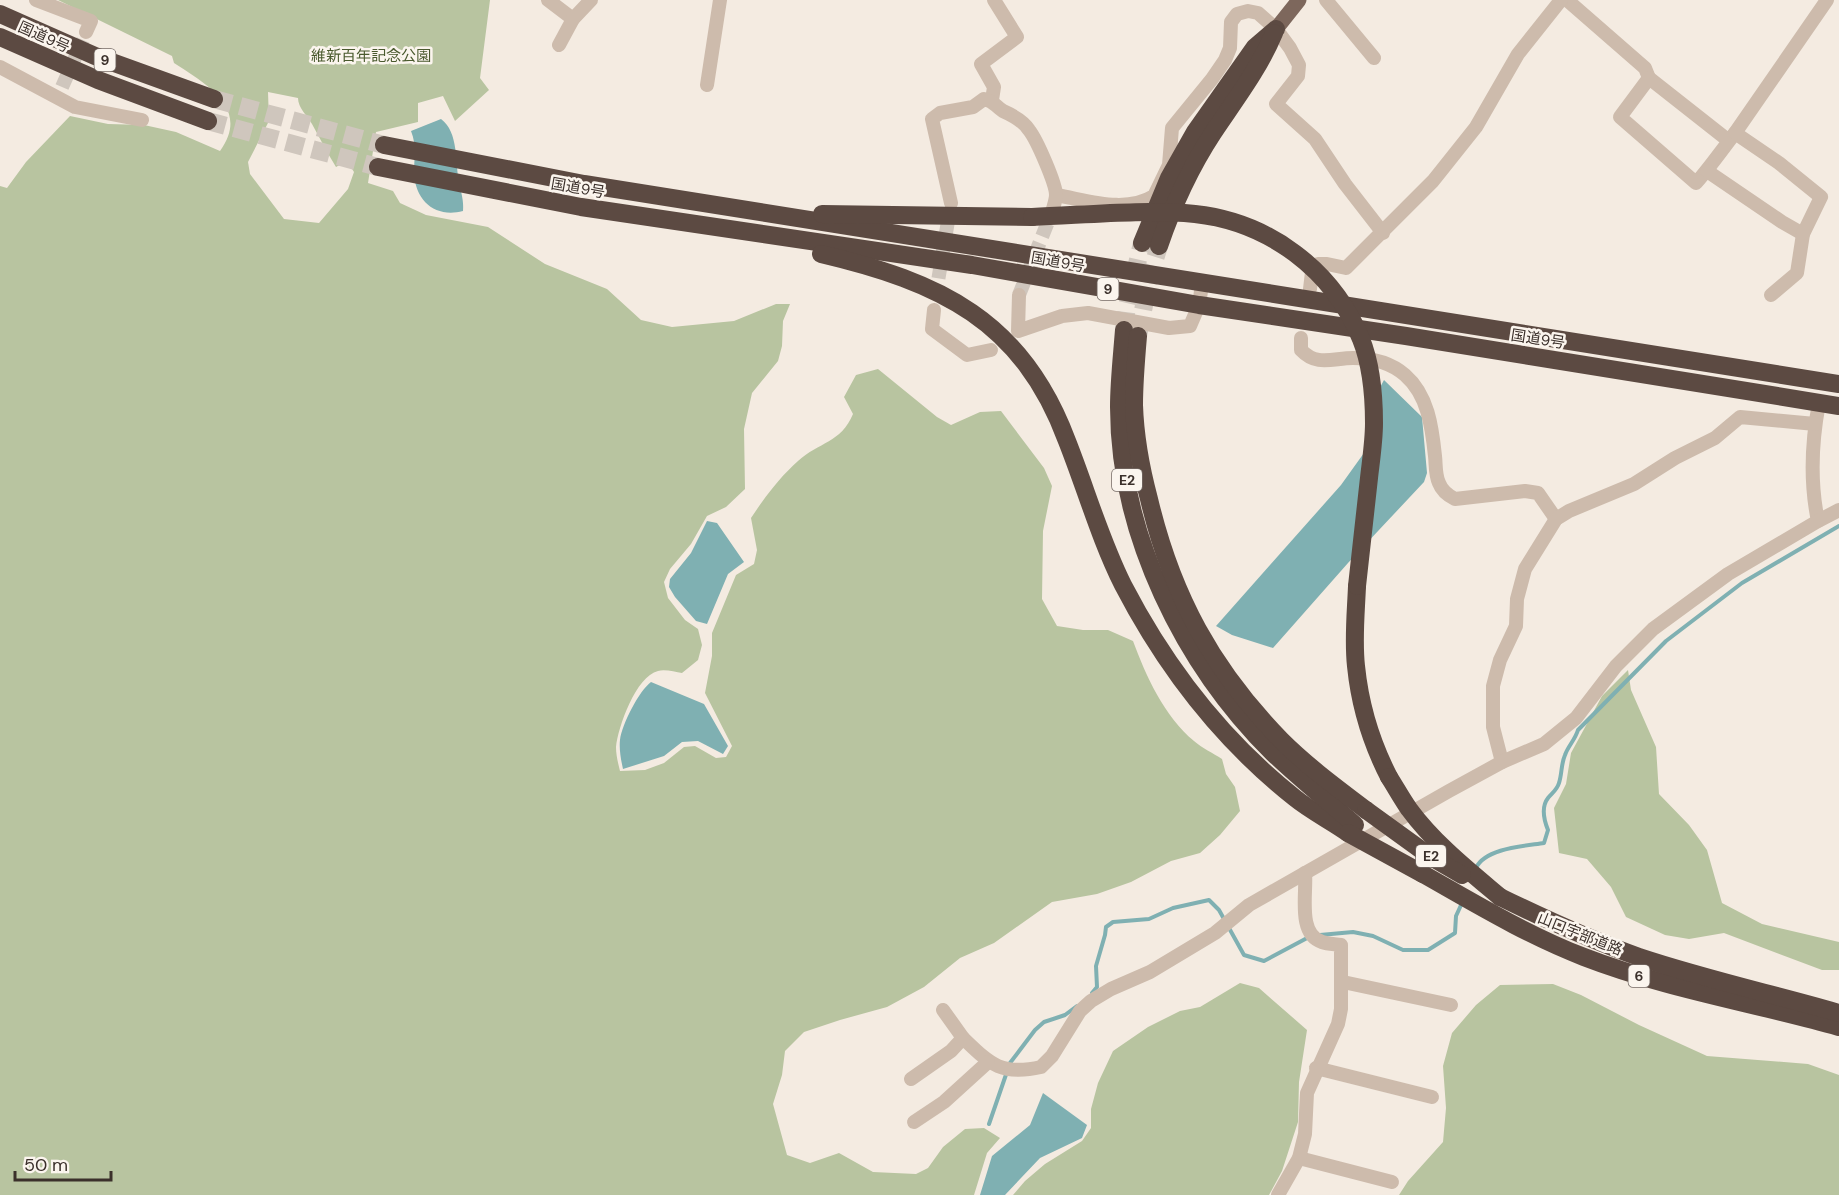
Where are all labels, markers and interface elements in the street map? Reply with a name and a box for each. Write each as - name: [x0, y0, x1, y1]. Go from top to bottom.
- street label: 国道9号: [15, 17, 73, 57]
- park label: 維新百年記念公園: [311, 46, 431, 66]
- road number: 9: [94, 49, 116, 71]
- street label: 国道9号: [549, 173, 607, 203]
- street label: 国道9号: [1029, 247, 1087, 277]
- road number: 9: [1098, 278, 1118, 300]
- street label: 国道9号: [1510, 325, 1566, 353]
- road number: E2: [1112, 469, 1142, 491]
- road number: E2: [1416, 845, 1446, 867]
- street label: 山口宇部道路: [1535, 908, 1625, 960]
- road number: 6: [1628, 965, 1650, 987]
- scale bar: [15, 1144, 111, 1182]
- text: 50 m: [24, 1153, 68, 1177]

